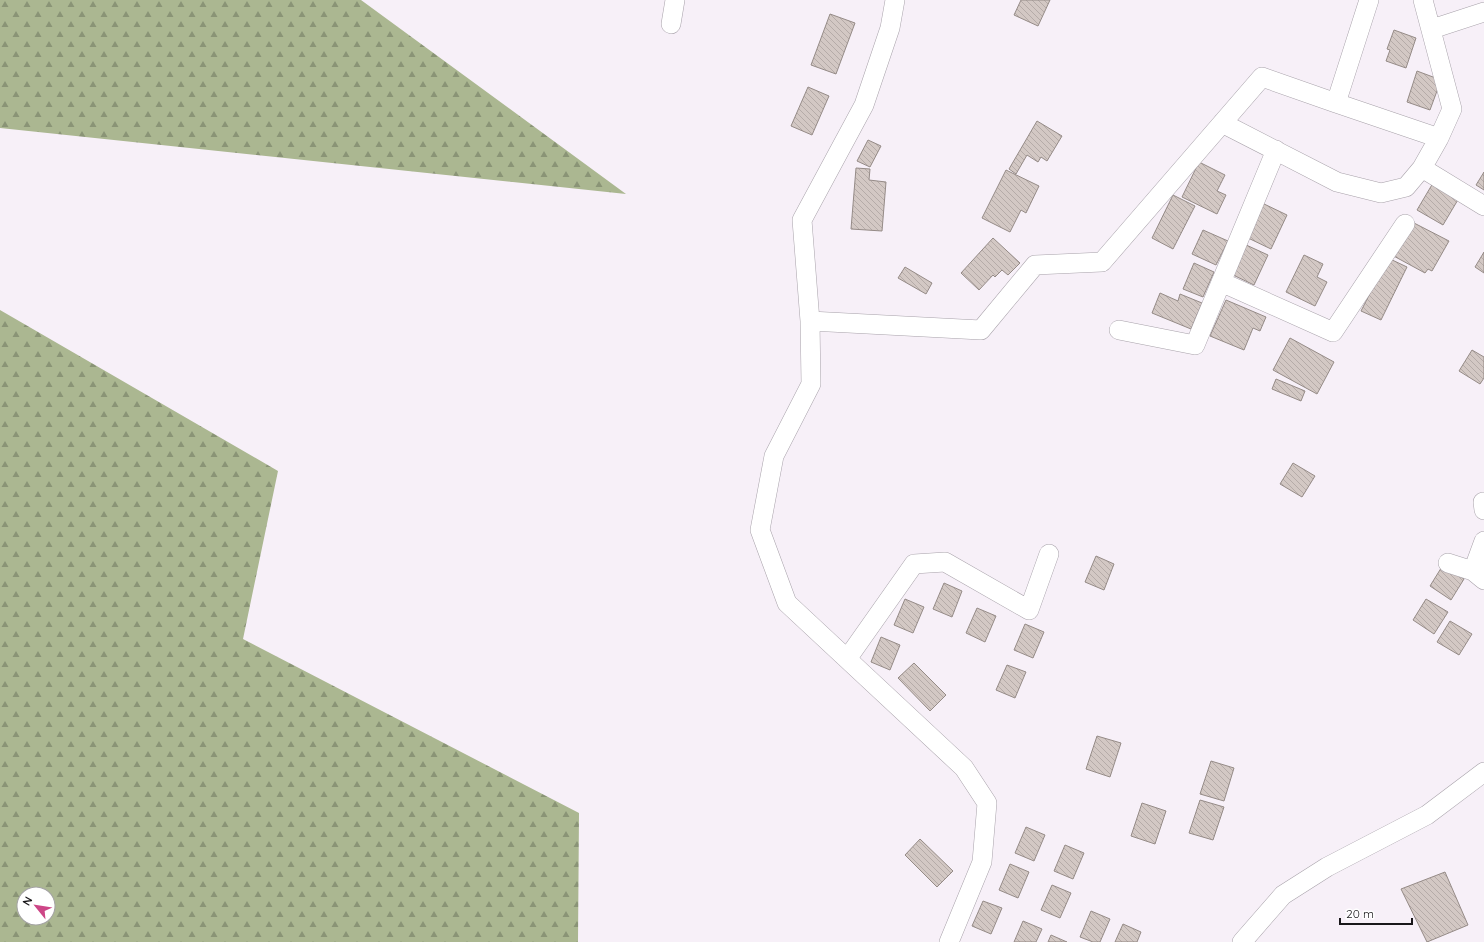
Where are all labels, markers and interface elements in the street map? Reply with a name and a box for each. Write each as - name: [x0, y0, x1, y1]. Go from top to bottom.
- north arrow: [16, 886, 56, 926]
- text: N: [19, 894, 35, 908]
- scale bar: [1340, 900, 1412, 926]
- text: 20 m: [1346, 906, 1374, 921]

